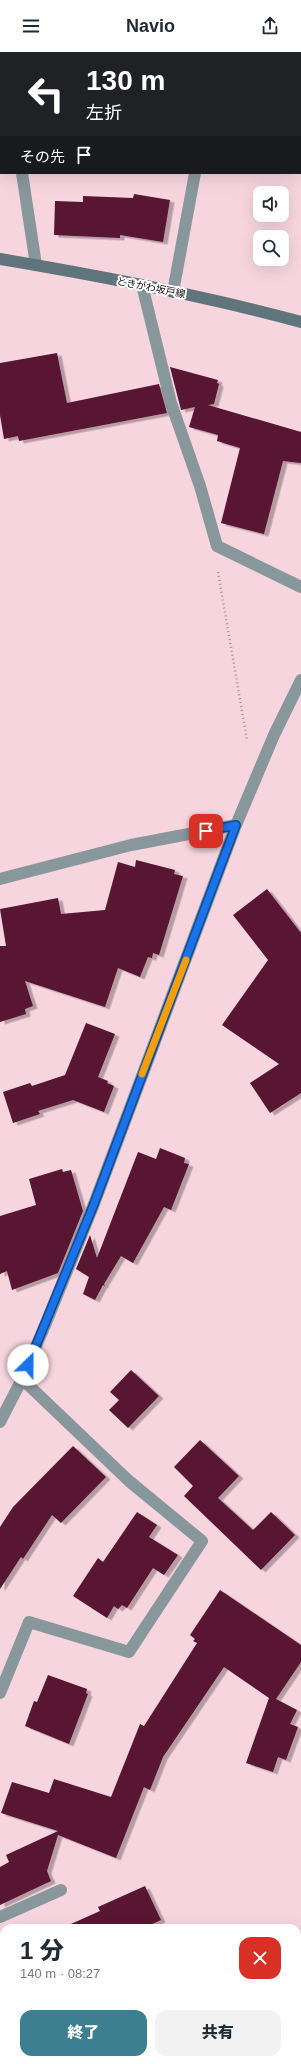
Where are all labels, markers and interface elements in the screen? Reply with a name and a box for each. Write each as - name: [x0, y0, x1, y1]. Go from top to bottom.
- icon: menu: [20, 15, 42, 37]
- icon: share: [259, 15, 281, 37]
- text: Navio: [126, 16, 175, 36]
- text: 130 m: [86, 65, 165, 96]
- icon: left: [20, 68, 72, 120]
- text: 左折: [86, 103, 122, 123]
- icon: arrive: [73, 144, 95, 166]
- text: その先: [20, 148, 65, 165]
- map controls: [253, 186, 289, 266]
- button: sound: [253, 186, 289, 222]
- button: search: [253, 230, 289, 266]
- street label: ときがわ坂戸線: [115, 275, 186, 300]
- pin: [189, 814, 223, 848]
- icon: arrive: [195, 820, 217, 842]
- position arrow: [7, 1344, 49, 1386]
- text: 1 分: [20, 1937, 64, 1964]
- button: close: [239, 1937, 281, 1979]
- text: 140 m · 08:27: [20, 1966, 100, 1981]
- button: 終了: [20, 2010, 147, 2056]
- button: 共有: [155, 2010, 281, 2056]

